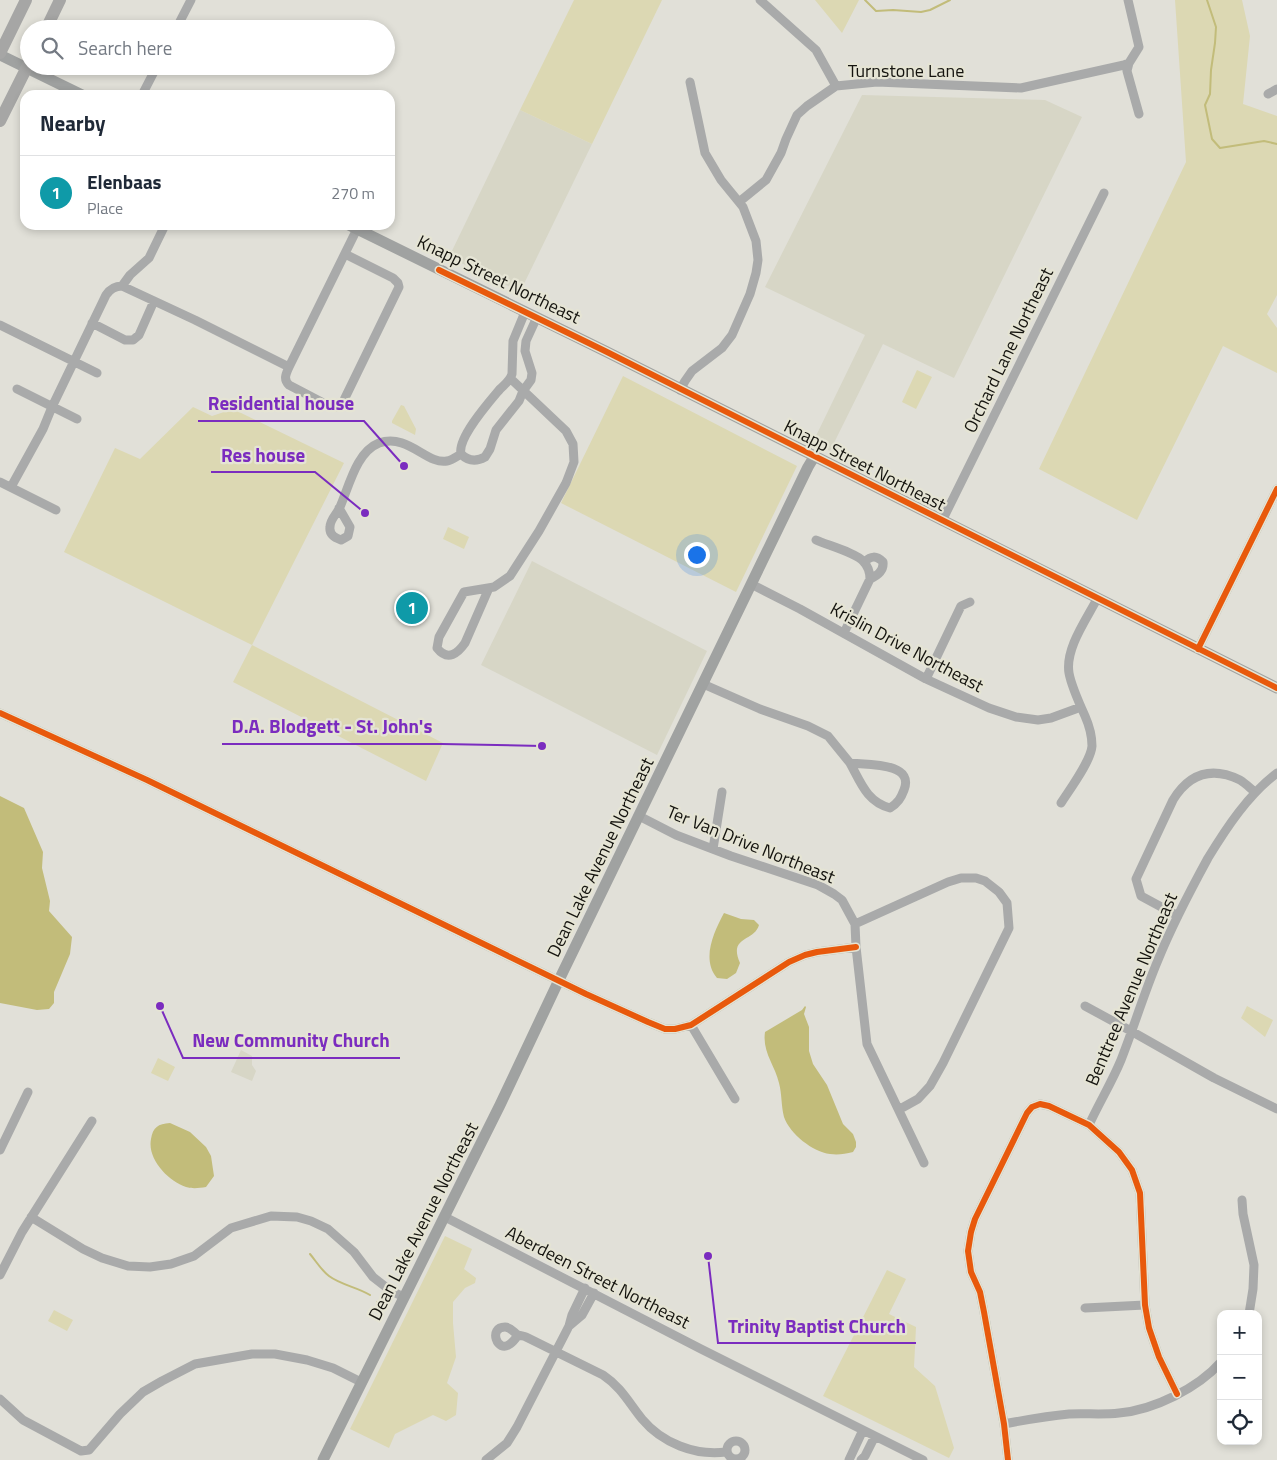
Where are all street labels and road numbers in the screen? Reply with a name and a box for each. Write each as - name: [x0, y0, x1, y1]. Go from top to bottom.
- street label: Turnstone Lane: [848, 57, 964, 84]
- street label: Knapp Street Northeast: [413, 228, 586, 331]
- street label: Orchard Lane Northeast: [956, 262, 1060, 437]
- street label: Knapp Street Northeast: [779, 412, 951, 518]
- street label: Krislin Drive Northeast: [825, 595, 989, 699]
- street label: Dean Lake Avenue Northeast: [540, 752, 660, 961]
- street label: Ter Van Drive Northeast: [663, 798, 840, 890]
- street label: Benttree Avenue Northeast: [1078, 888, 1184, 1090]
- street label: Dean Lake Avenue Northeast: [361, 1117, 485, 1325]
- street label: Aberdeen Street Northeast: [501, 1219, 695, 1336]

